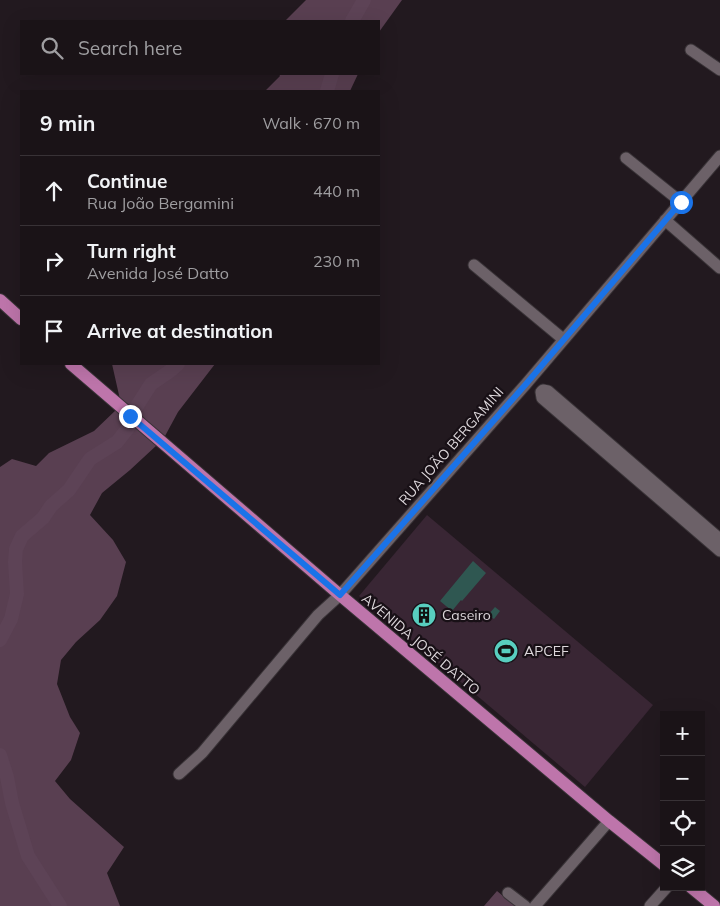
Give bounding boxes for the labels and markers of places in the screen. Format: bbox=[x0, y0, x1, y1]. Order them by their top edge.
building icon: Caseiro bbox=[411, 602, 437, 628]
place label: Caseiro bbox=[442, 606, 491, 624]
sports icon: APCEF bbox=[493, 638, 519, 664]
place label: APCEF bbox=[524, 642, 569, 660]

